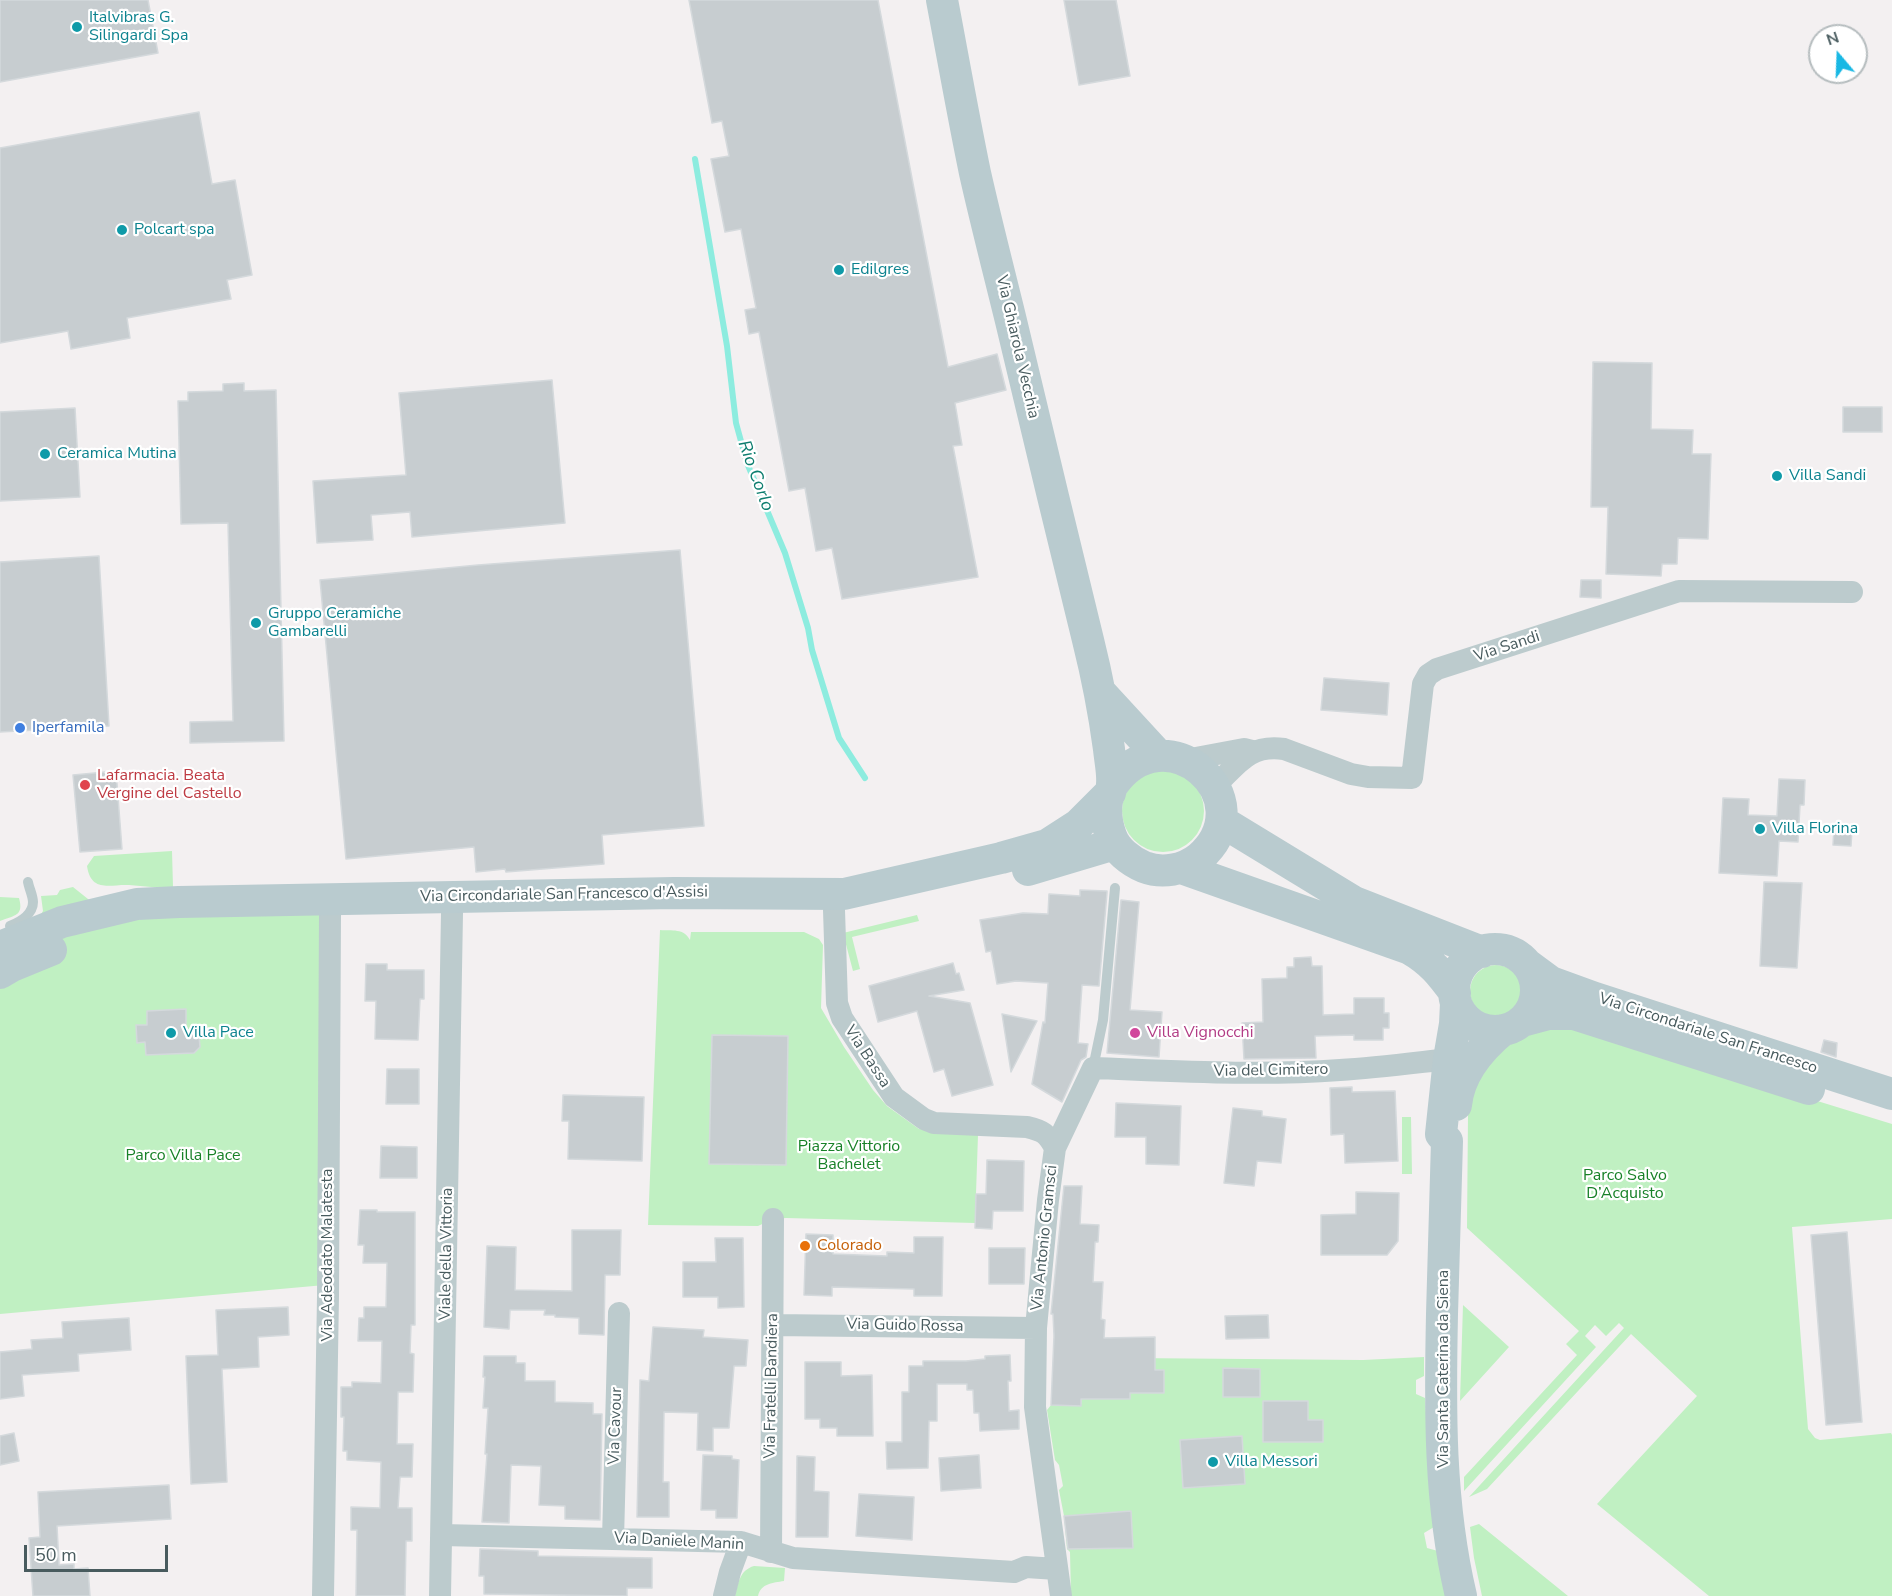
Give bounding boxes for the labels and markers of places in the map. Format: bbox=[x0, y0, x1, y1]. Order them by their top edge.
place label: Italvibras G. Silingardi Spa bbox=[89, 8, 188, 46]
marker: Italvibras G. Silingardi Spa bbox=[70, 20, 84, 34]
place label: Polcart spa bbox=[134, 220, 215, 240]
marker: Polcart spa bbox=[115, 223, 129, 237]
place label: Edilgres bbox=[851, 260, 909, 280]
marker: Edilgres bbox=[832, 263, 846, 277]
place label: Ceramica Mutina bbox=[57, 444, 177, 464]
marker: Ceramica Mutina bbox=[38, 447, 52, 461]
place label: Villa Sandi bbox=[1789, 466, 1866, 486]
marker: Villa Sandi bbox=[1770, 469, 1784, 483]
place label: Gruppo Ceramiche Gambarelli bbox=[268, 604, 401, 642]
marker: Gruppo Ceramiche Gambarelli bbox=[249, 616, 263, 630]
place label: Iperfamila bbox=[32, 718, 104, 738]
marker: Iperfamila bbox=[13, 721, 27, 735]
place label: Lafarmacia. Beata Vergine del Castello bbox=[97, 766, 242, 804]
marker: Lafarmacia. Beata Vergine del Castello bbox=[78, 778, 92, 792]
place label: Villa Florina bbox=[1772, 819, 1858, 839]
marker: Villa Florina bbox=[1753, 822, 1767, 836]
place label: Villa Pace bbox=[183, 1023, 254, 1043]
place label: Villa Vignocchi bbox=[1147, 1023, 1253, 1043]
marker: Villa Pace bbox=[164, 1026, 178, 1040]
marker: Villa Vignocchi bbox=[1128, 1026, 1142, 1040]
place label: Colorado bbox=[817, 1236, 882, 1256]
marker: Colorado bbox=[798, 1239, 812, 1253]
place label: Villa Messori bbox=[1225, 1452, 1318, 1472]
marker: Villa Messori bbox=[1206, 1455, 1220, 1469]

